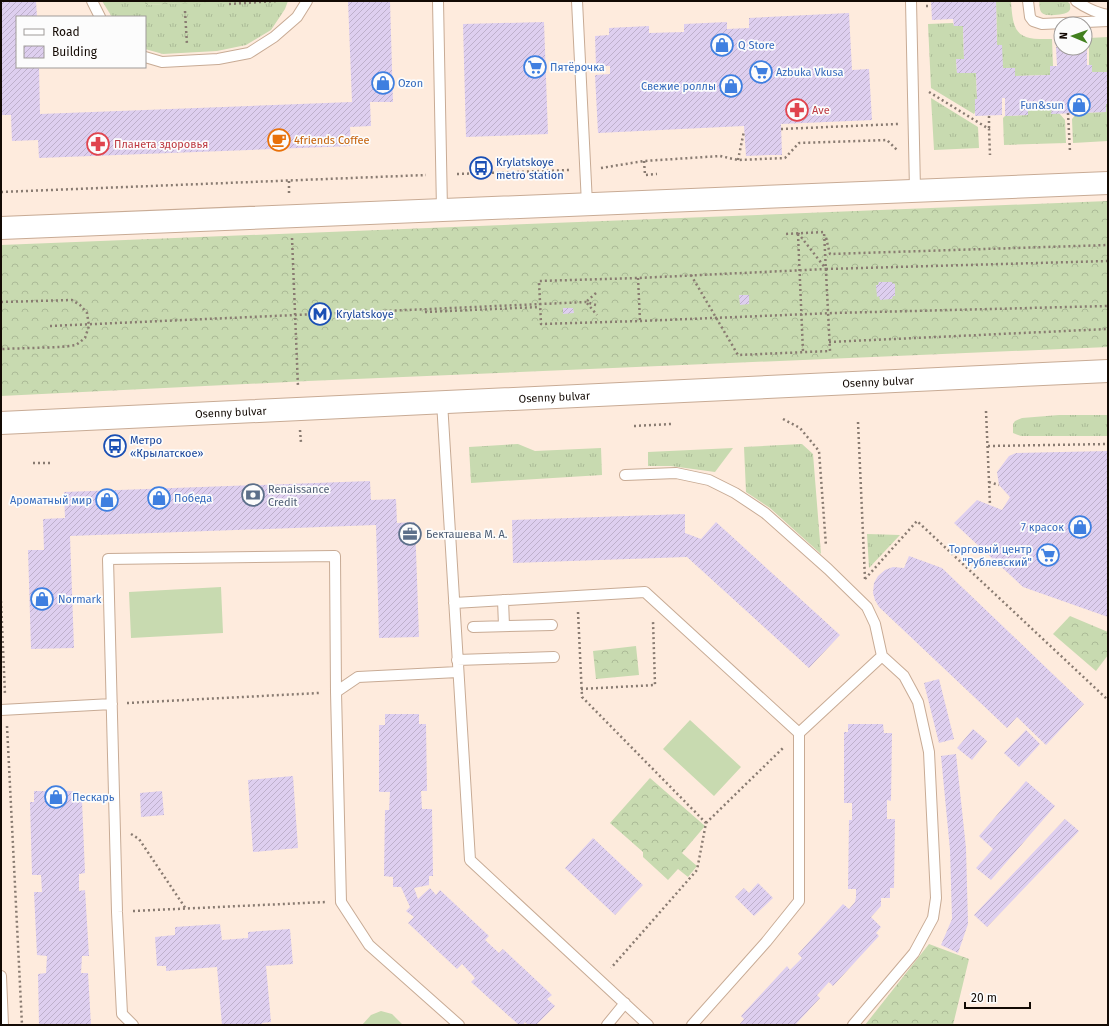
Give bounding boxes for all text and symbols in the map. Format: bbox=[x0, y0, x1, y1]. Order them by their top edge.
legend bbox=[16, 16, 146, 68]
north arrow bbox=[1053, 16, 1093, 56]
text: Road bbox=[52, 25, 80, 39]
shop icon: Q Store bbox=[709, 32, 735, 58]
text: N bbox=[1057, 32, 1070, 40]
place label: Q Store bbox=[738, 39, 775, 52]
text: Building bbox=[52, 45, 98, 59]
supermarket icon: Пятёрочка bbox=[522, 54, 548, 80]
supermarket icon: Azbuka Vkusa bbox=[748, 59, 774, 85]
place label: Пятёрочка bbox=[550, 61, 605, 74]
place label: Azbuka Vkusa bbox=[776, 66, 844, 79]
shop icon: Ozon bbox=[370, 70, 396, 96]
shop icon: Свежие роллы bbox=[718, 73, 744, 99]
place label: Ozon bbox=[398, 77, 423, 90]
place label: Свежие роллы bbox=[641, 80, 716, 93]
shop icon: Fun&sun bbox=[1066, 92, 1092, 118]
pharmacy icon: Ave bbox=[784, 97, 810, 123]
place label: Fun&sun bbox=[1020, 99, 1064, 112]
place label: Ave bbox=[812, 104, 830, 117]
cafe icon: 4friends Coffee bbox=[266, 127, 292, 153]
pharmacy icon: Планета здоровья bbox=[85, 131, 111, 157]
place label: 4friends Coffee bbox=[294, 134, 370, 147]
place label: Планета здоровья bbox=[114, 138, 208, 151]
bus stop icon: Krylatskoye metro station bbox=[468, 155, 494, 181]
place label: Krylatskoye metro station bbox=[496, 156, 564, 182]
metro station icon: Krylatskoye bbox=[307, 301, 333, 327]
place label: Krylatskoye bbox=[336, 308, 394, 321]
street label: Osenny bulvar bbox=[842, 374, 915, 390]
street label: Osenny bulvar bbox=[518, 389, 591, 405]
street label: Osenny bulvar bbox=[195, 404, 268, 420]
bus stop icon: Метро «Крылатское» bbox=[102, 433, 128, 459]
place label: Метро «Крылатское» bbox=[130, 434, 204, 460]
bank icon: Renaissance Credit bbox=[240, 482, 266, 508]
place label: Renaissance Credit bbox=[268, 483, 330, 509]
shop icon: Победа bbox=[146, 485, 172, 511]
shop icon: Ароматный мир bbox=[94, 487, 120, 513]
place label: Победа bbox=[174, 492, 212, 505]
place label: Ароматный мир bbox=[10, 494, 92, 507]
shop icon: 7 красок bbox=[1067, 514, 1093, 540]
office icon: Бекташева М. А. bbox=[397, 521, 423, 547]
place label: 7 красок bbox=[1021, 521, 1064, 534]
place label: Бекташева М. А. bbox=[426, 528, 508, 541]
supermarket icon: Торговый центр "Рублевский" bbox=[1035, 542, 1061, 568]
place label: Торговый центр "Рублевский" bbox=[949, 543, 1032, 569]
shop icon: Normark bbox=[29, 586, 55, 612]
place label: Normark bbox=[58, 593, 102, 606]
shop icon: Пескарь bbox=[43, 784, 69, 810]
place label: Пескарь bbox=[72, 791, 115, 804]
scale bar bbox=[965, 984, 1030, 1010]
text: 20 m bbox=[971, 991, 997, 1005]

